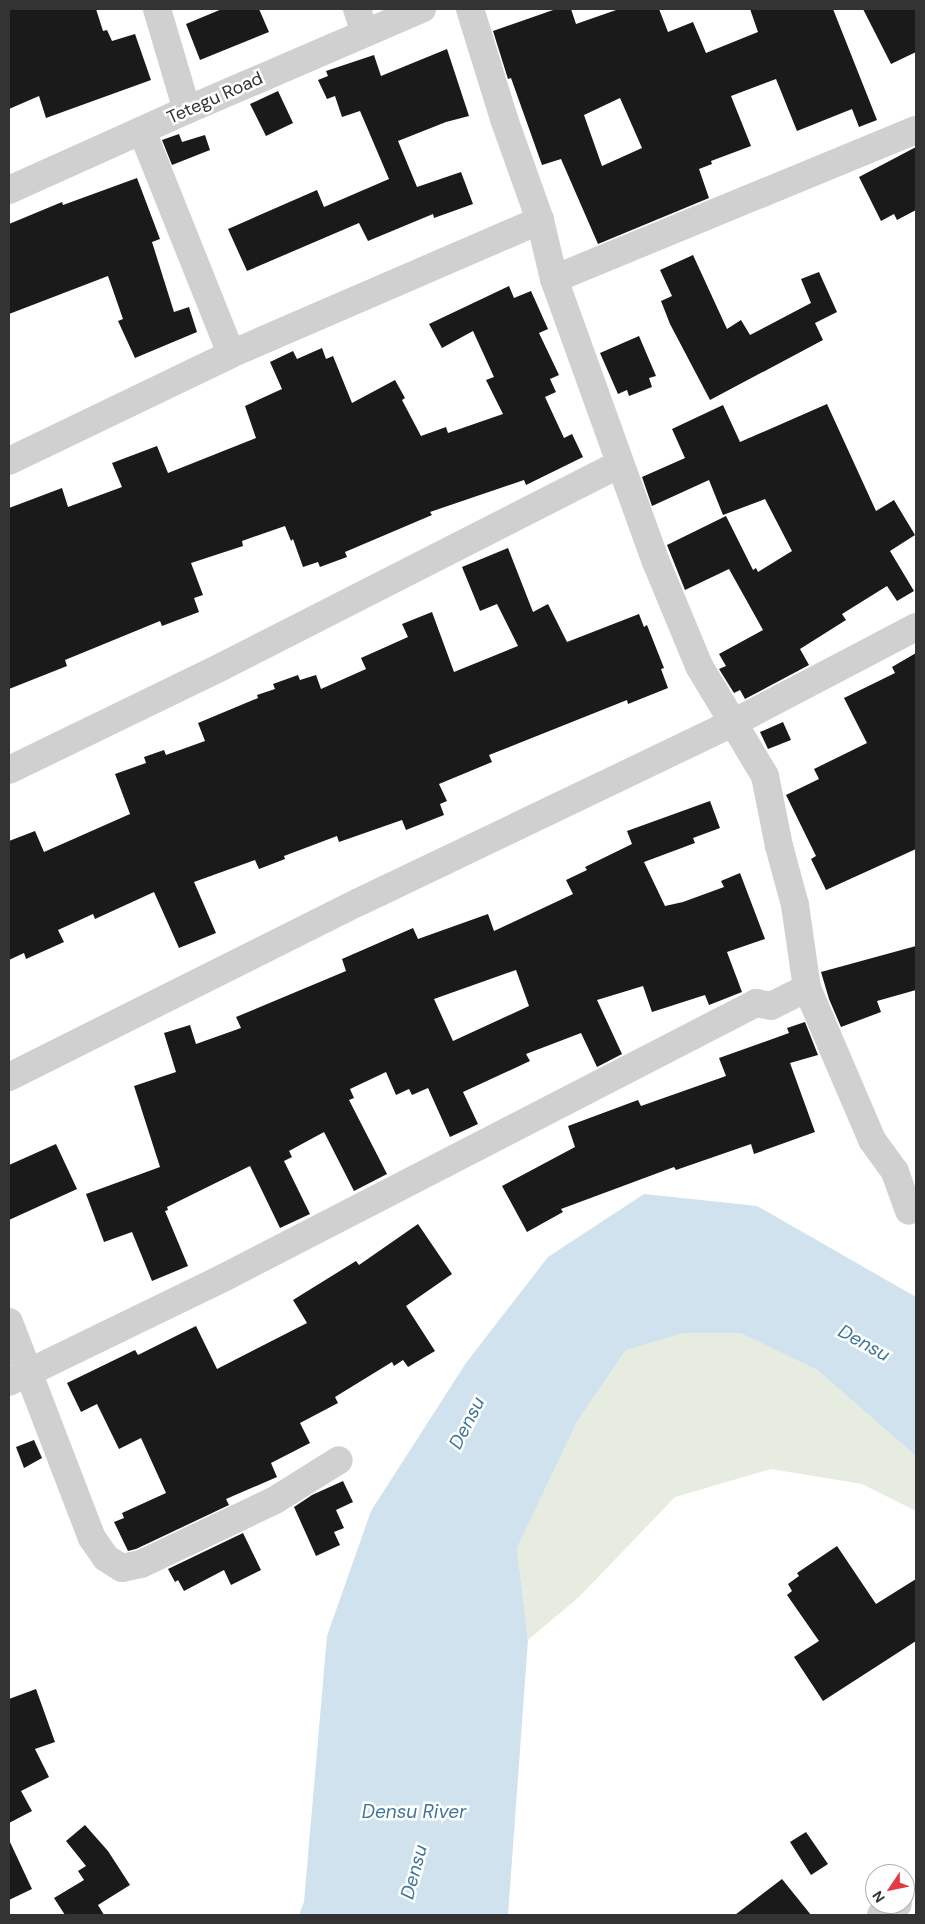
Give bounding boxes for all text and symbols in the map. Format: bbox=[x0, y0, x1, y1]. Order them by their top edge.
street label: Tetegu Road bbox=[164, 67, 266, 129]
water label: Densu bbox=[834, 1320, 894, 1366]
water label: Densu bbox=[444, 1393, 490, 1453]
water label: Densu River bbox=[362, 1801, 466, 1823]
water label: Densu bbox=[396, 1842, 432, 1902]
north arrow bbox=[865, 1864, 915, 1914]
text: N bbox=[868, 1888, 889, 1906]

